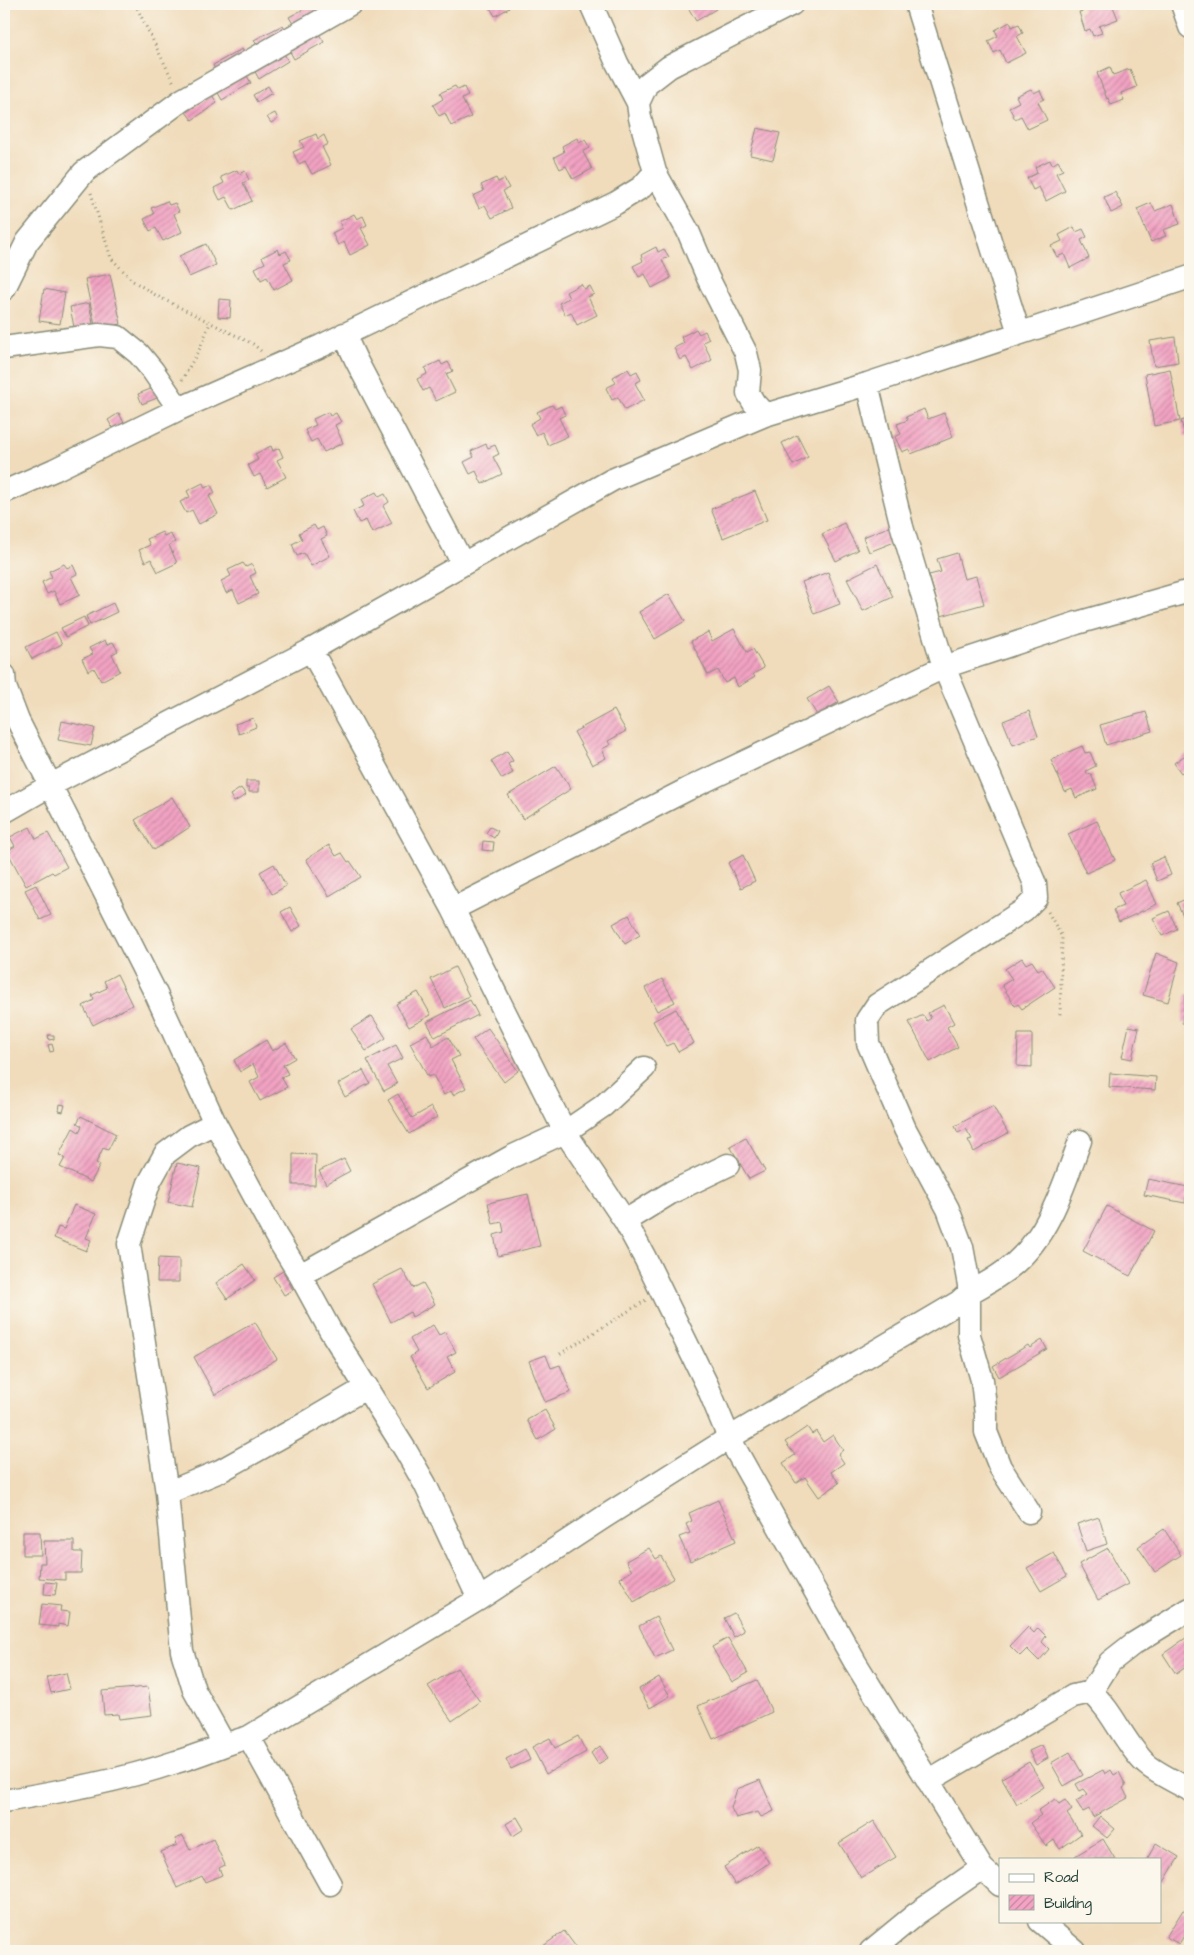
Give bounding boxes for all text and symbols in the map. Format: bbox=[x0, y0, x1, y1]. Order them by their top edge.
legend bbox=[999, 1858, 1162, 1922]
text: Road bbox=[1044, 1867, 1079, 1888]
text: Building bbox=[1044, 1893, 1092, 1915]

